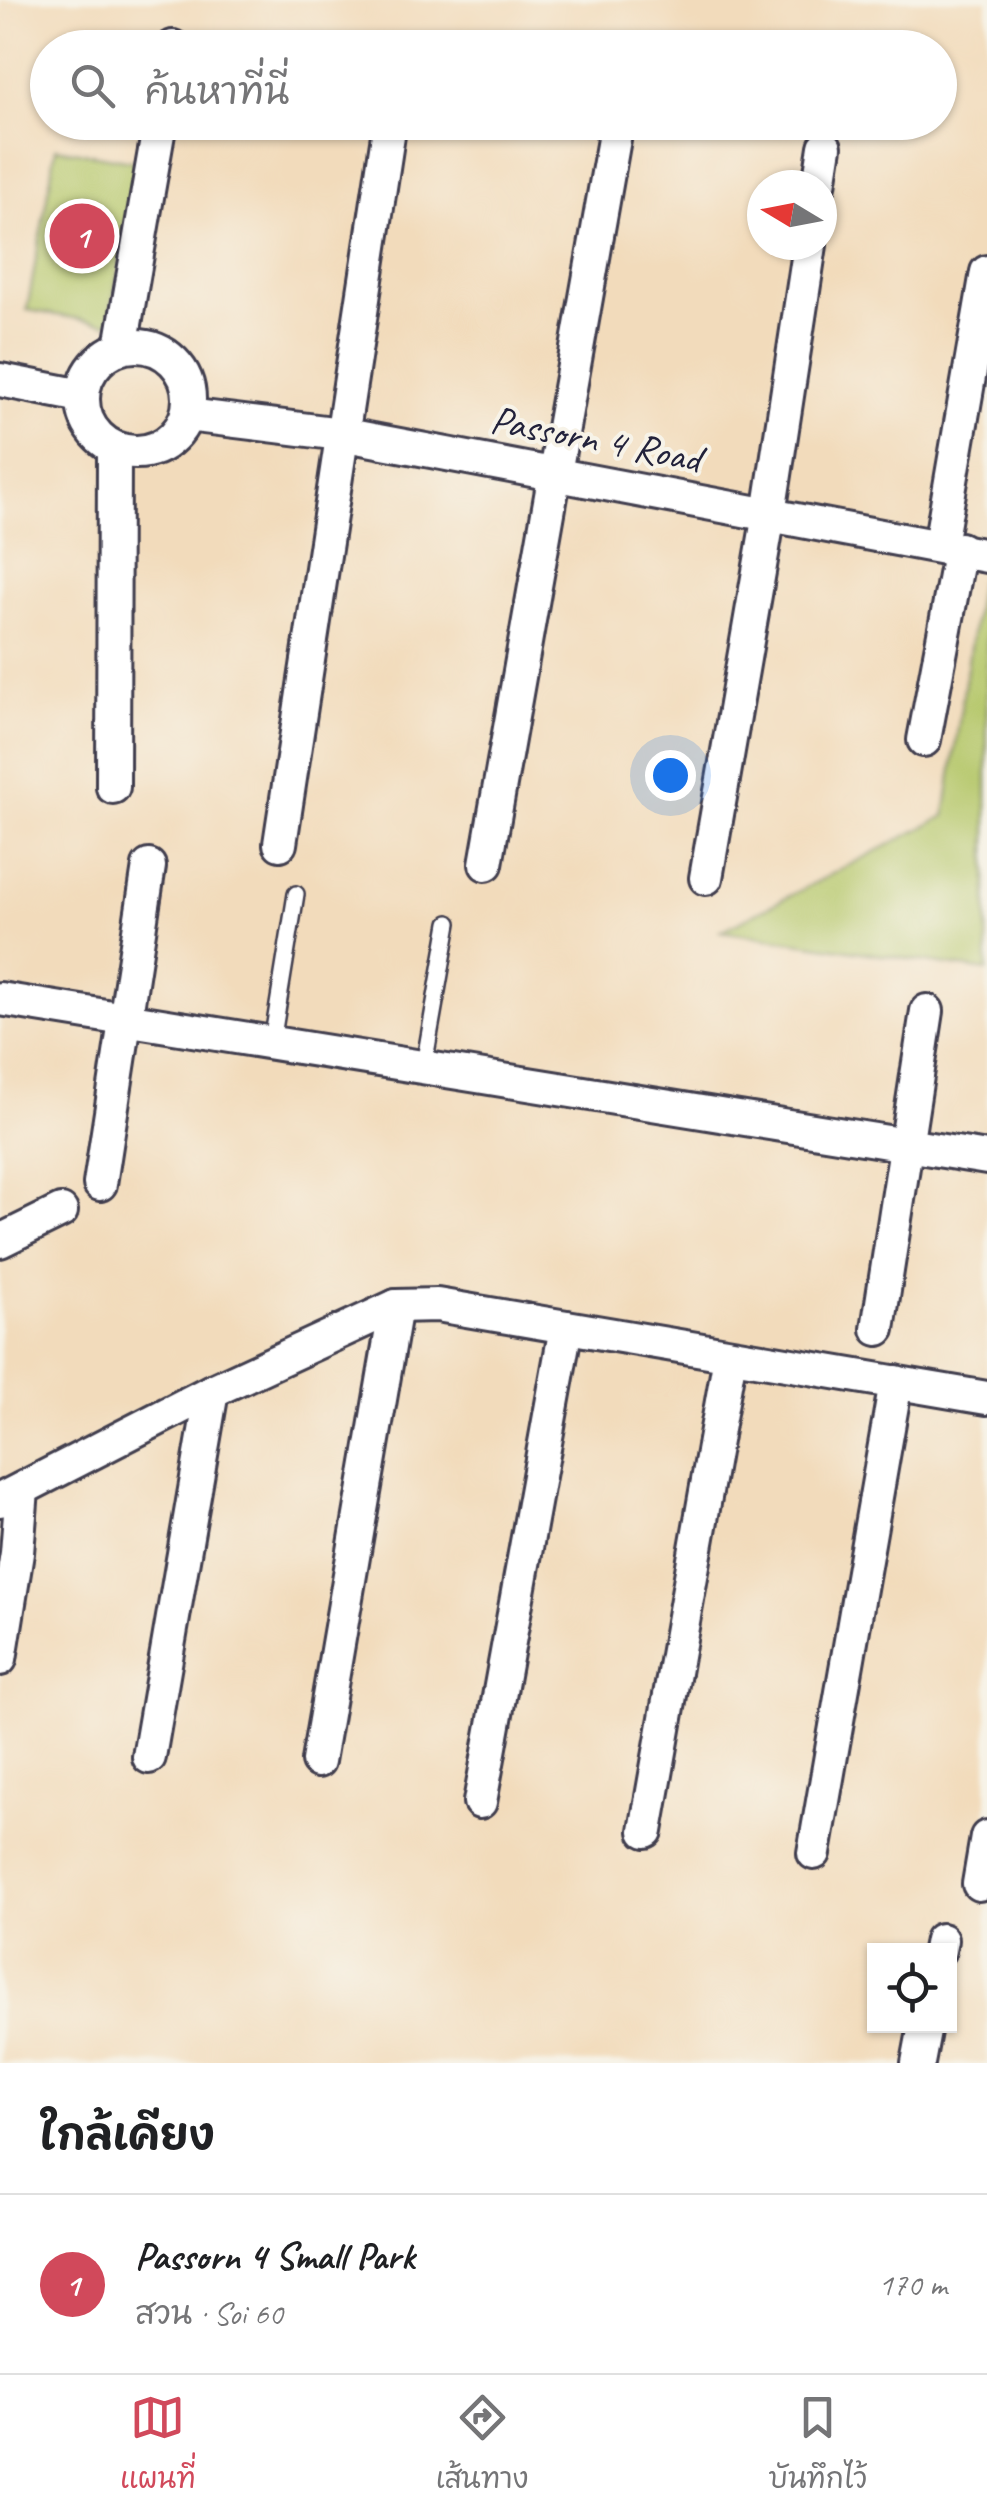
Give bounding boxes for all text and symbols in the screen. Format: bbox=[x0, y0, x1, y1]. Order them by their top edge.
search box bbox=[30, 30, 957, 140]
icon: search bbox=[65, 58, 120, 113]
text: ค้นหาที่นี่ bbox=[145, 68, 289, 115]
north arrow bbox=[747, 170, 837, 260]
pin: 1 bbox=[49, 198, 114, 274]
street label: Passorn 4 Road bbox=[487, 394, 711, 485]
your location bbox=[645, 750, 696, 801]
map controls bbox=[867, 1943, 957, 2033]
button: locate bbox=[867, 1943, 957, 2033]
text: ใกล้เคียง bbox=[40, 2109, 215, 2162]
text: Passorn 4 Small Park bbox=[135, 2233, 414, 2280]
text: 1 bbox=[65, 2264, 80, 2305]
text: 170 m bbox=[878, 2264, 947, 2305]
text: สวน · Soi 60 bbox=[135, 2293, 283, 2334]
tab: แผนที่ bbox=[120, 2390, 196, 2499]
tab: เส้นทาง bbox=[436, 2390, 528, 2499]
tab: บันทึกไว้ bbox=[769, 2390, 867, 2499]

